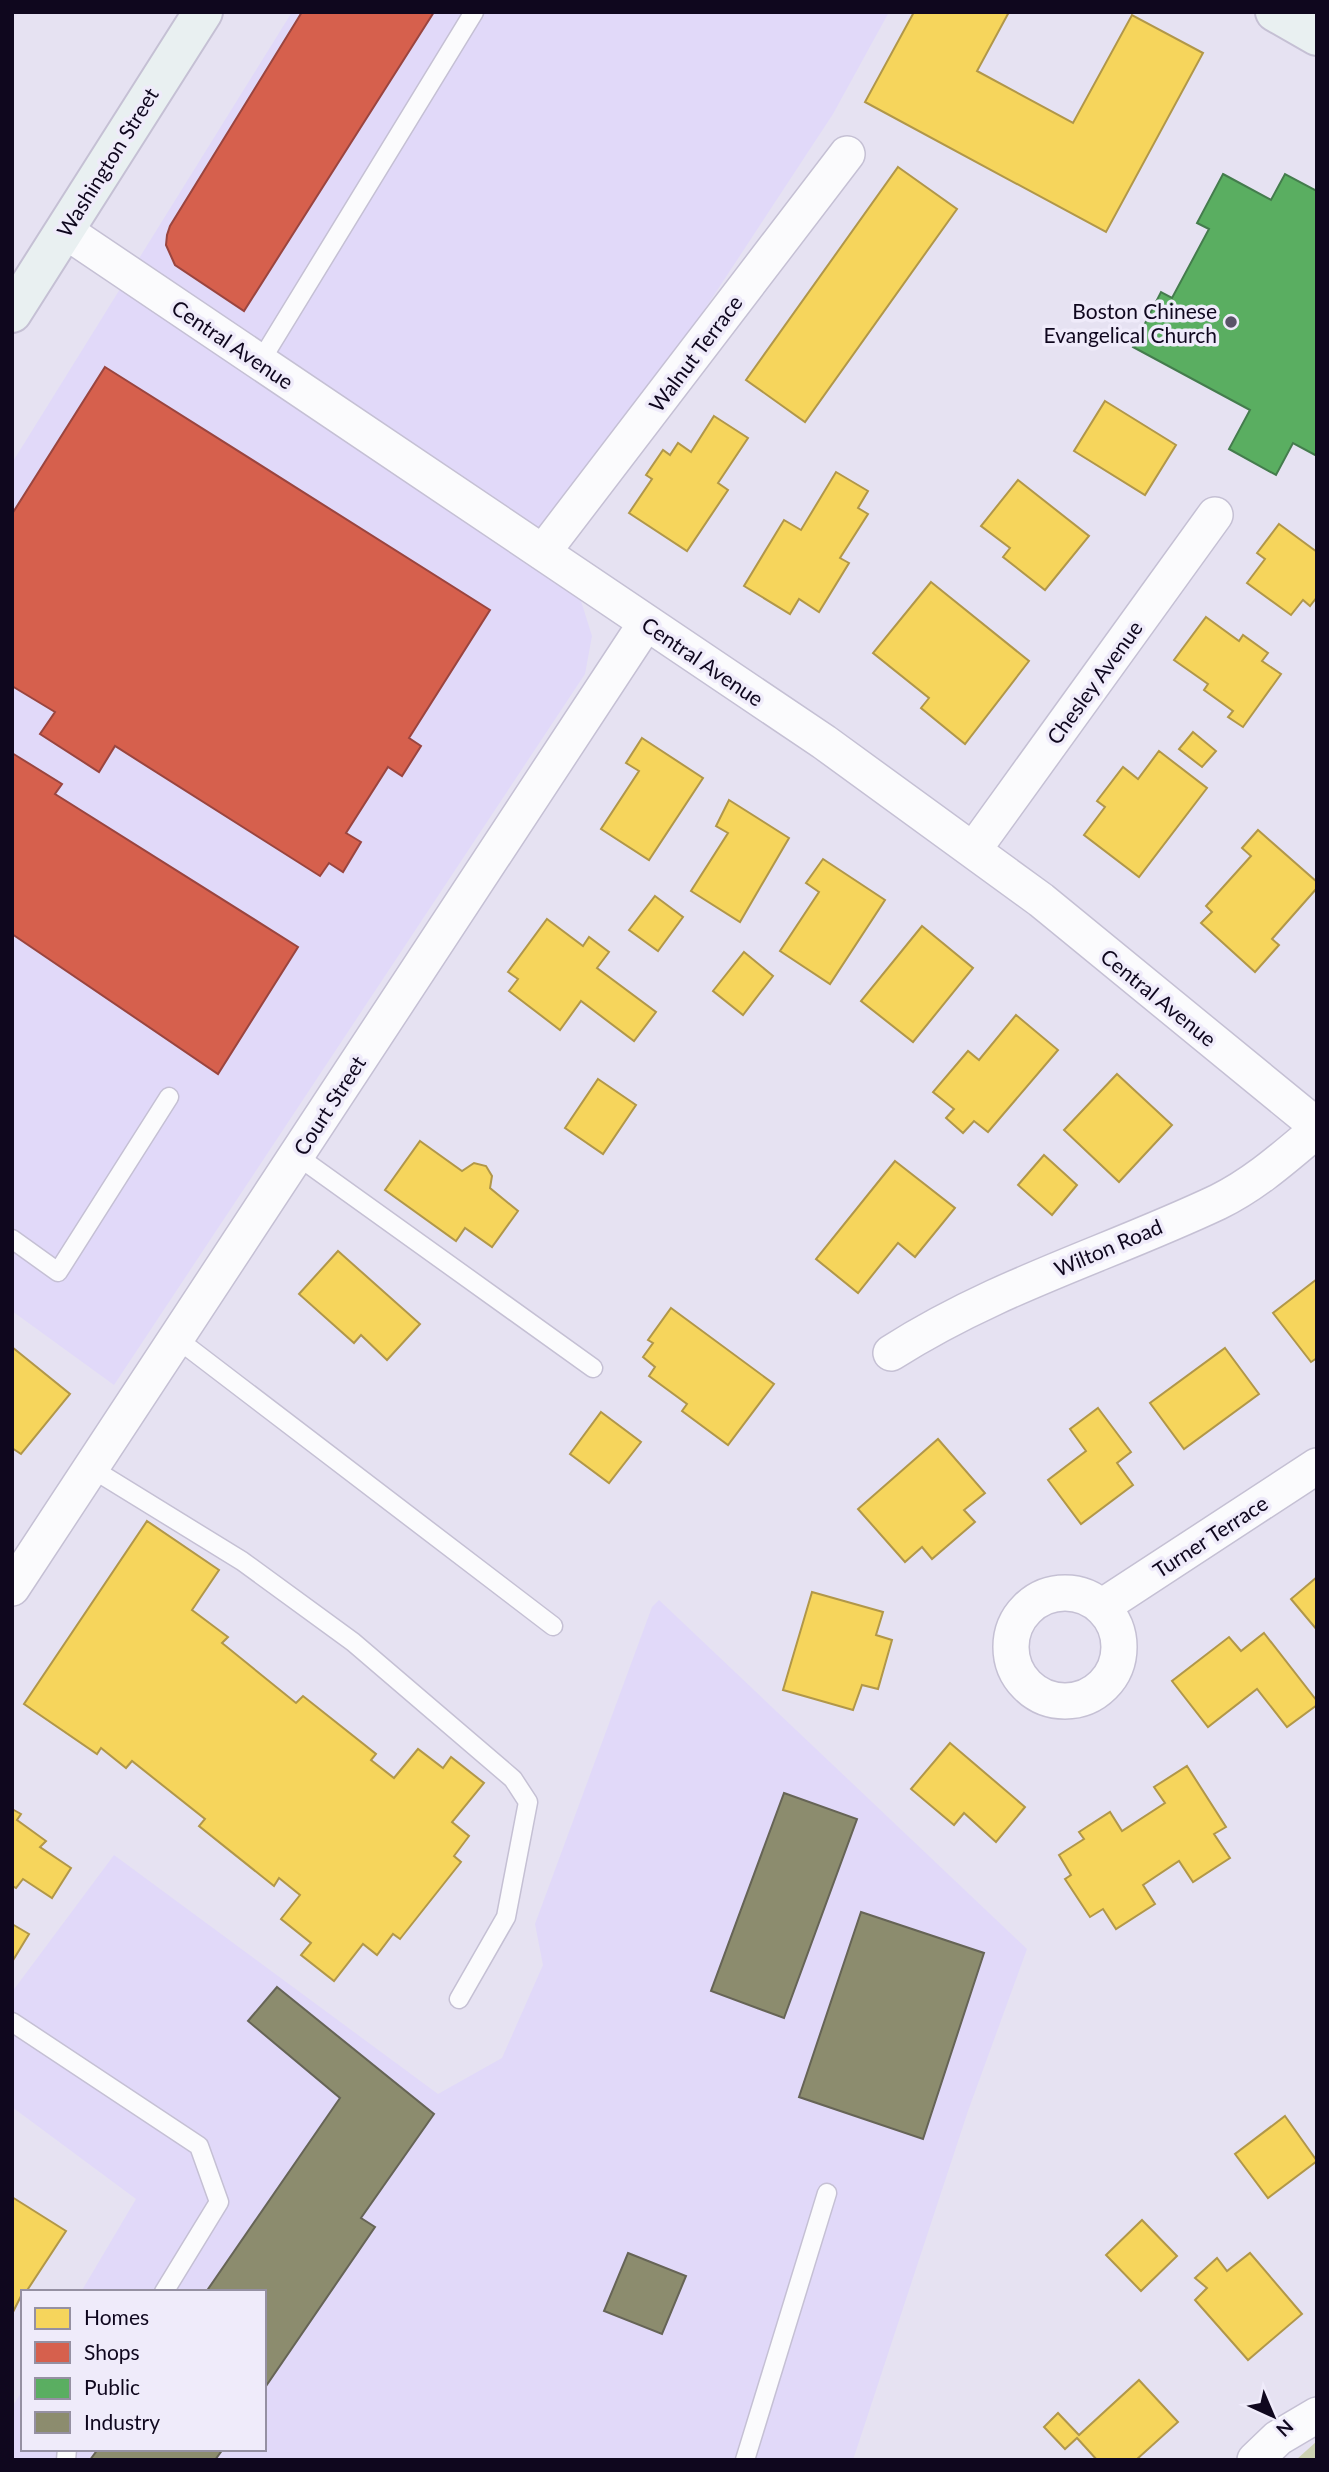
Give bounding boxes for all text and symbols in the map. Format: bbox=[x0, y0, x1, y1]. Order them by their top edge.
street label: Washington Street bbox=[51, 82, 163, 241]
street label: Walnut Terrace bbox=[643, 290, 747, 416]
street label: Central Avenue bbox=[168, 294, 298, 394]
place label: Boston Chinese Evangelical Church bbox=[1044, 298, 1217, 347]
marker: Boston Chinese Evangelical Church bbox=[1223, 314, 1239, 330]
street label: Central Avenue bbox=[638, 611, 768, 711]
street label: Chesley Avenue bbox=[1041, 616, 1147, 748]
street label: Central Avenue bbox=[1096, 943, 1222, 1051]
street label: Court Street bbox=[288, 1050, 371, 1159]
street label: Wilton Road bbox=[1050, 1213, 1166, 1281]
street label: Turner Terrace bbox=[1148, 1490, 1272, 1582]
legend bbox=[21, 2290, 266, 2451]
text: Homes bbox=[84, 2304, 149, 2329]
text: Shops bbox=[84, 2339, 140, 2364]
text: Public bbox=[84, 2374, 140, 2399]
north arrow bbox=[1238, 2381, 1308, 2451]
text: Industry bbox=[84, 2409, 160, 2434]
text: N bbox=[1272, 2415, 1298, 2442]

